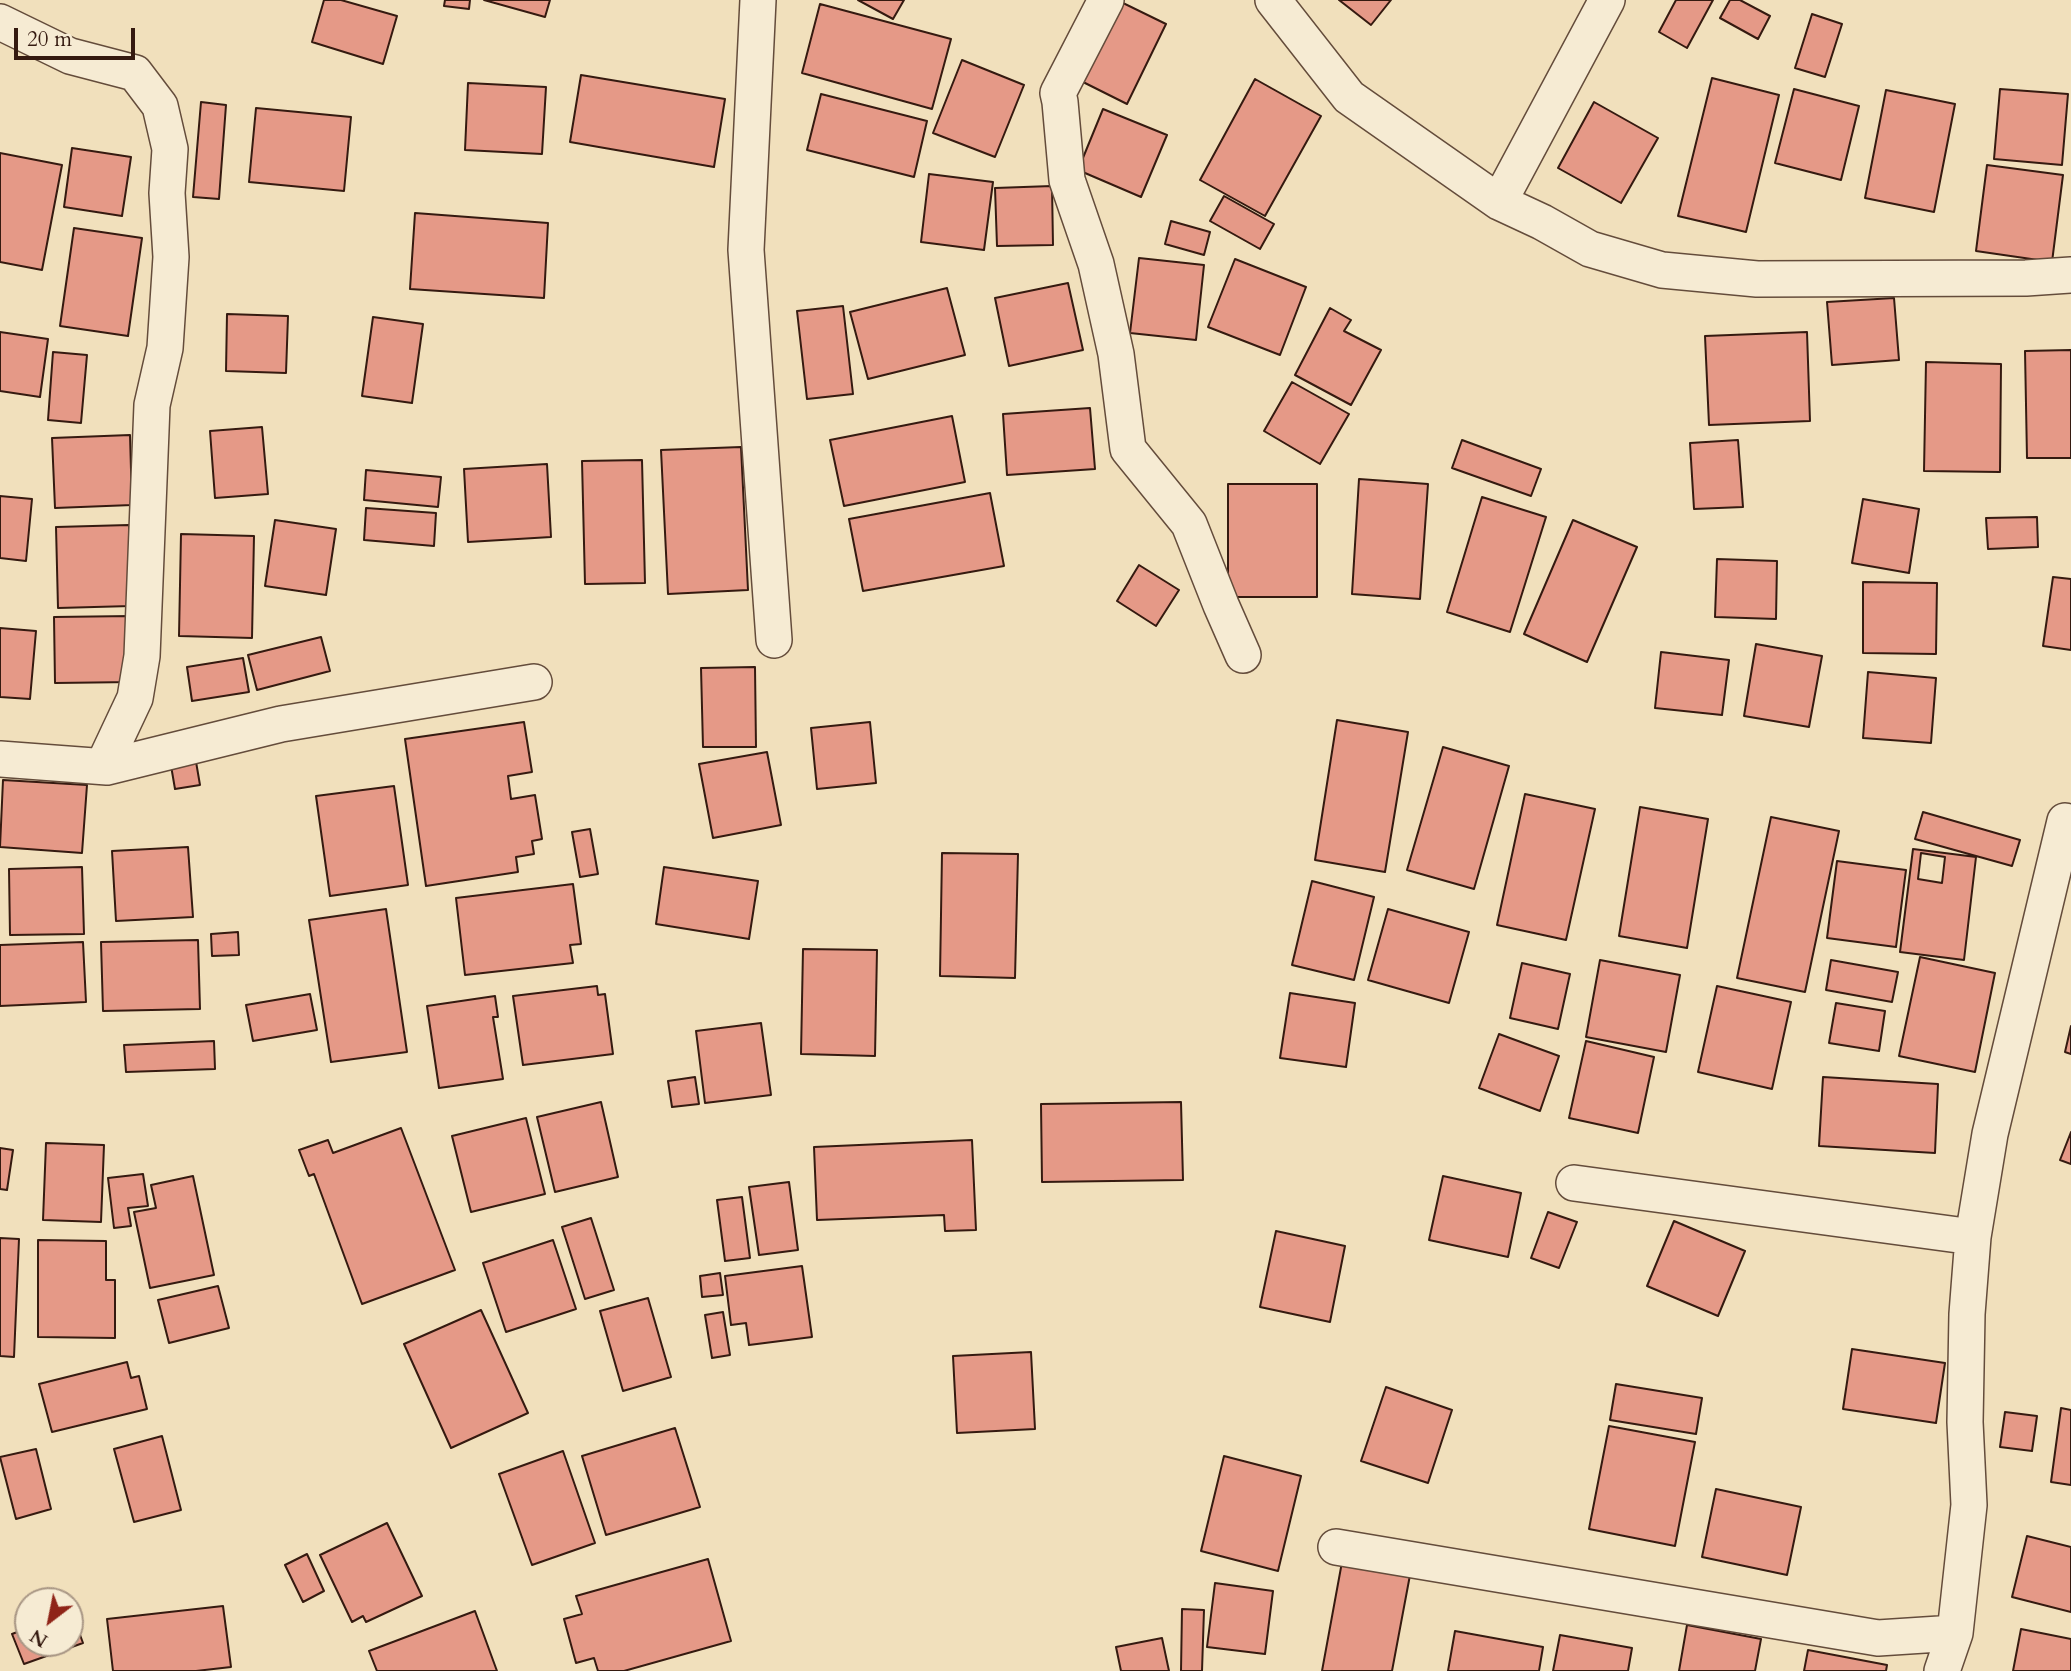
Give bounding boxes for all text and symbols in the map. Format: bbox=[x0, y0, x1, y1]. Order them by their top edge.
scale bar bbox=[18, 14, 138, 58]
text: 20 m bbox=[27, 25, 72, 54]
north arrow bbox=[14, 1587, 84, 1657]
text: N bbox=[25, 1623, 53, 1654]

